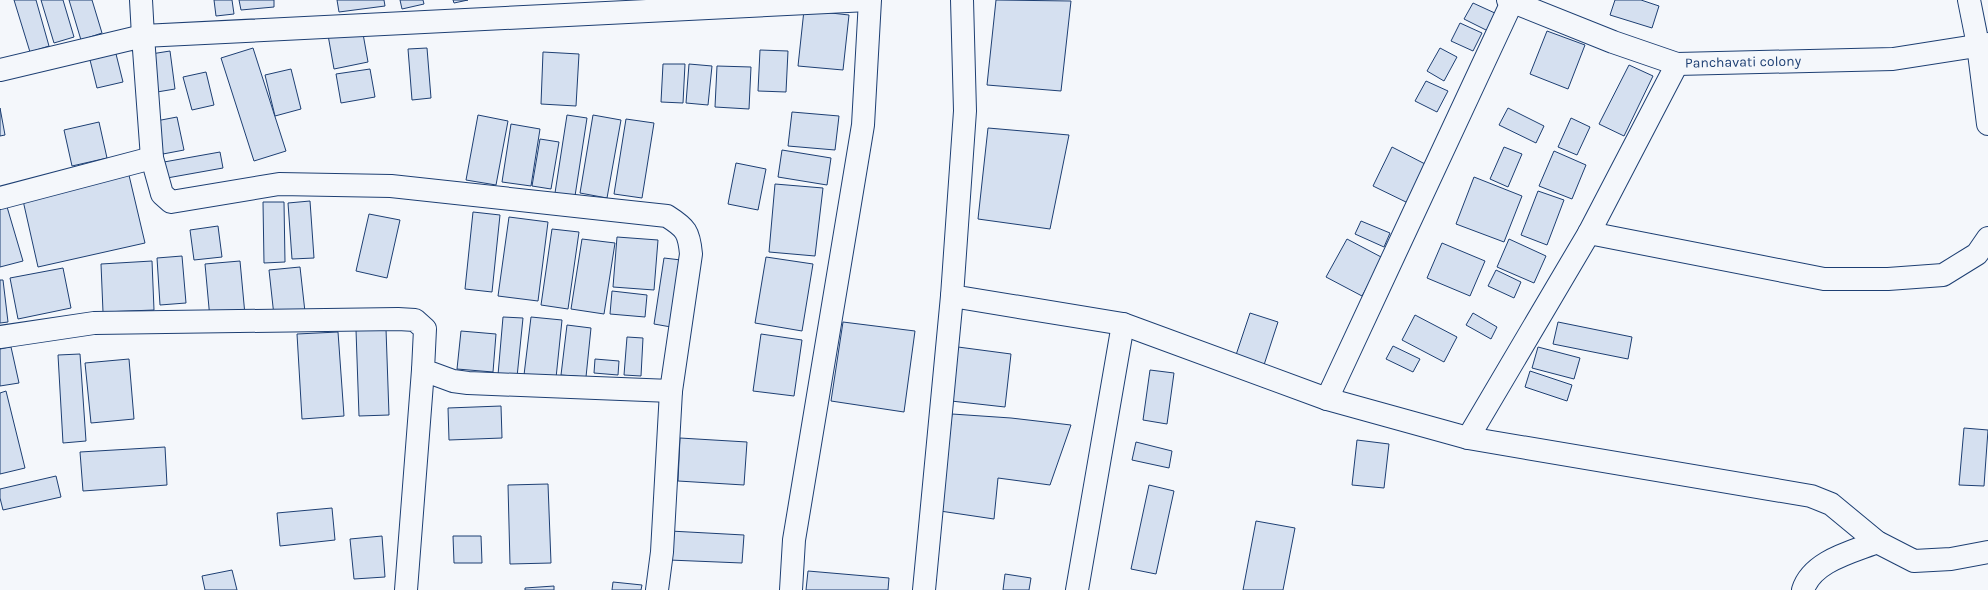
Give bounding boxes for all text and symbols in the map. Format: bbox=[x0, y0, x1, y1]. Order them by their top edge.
street label: Panchavati colony bbox=[1685, 52, 1802, 72]

